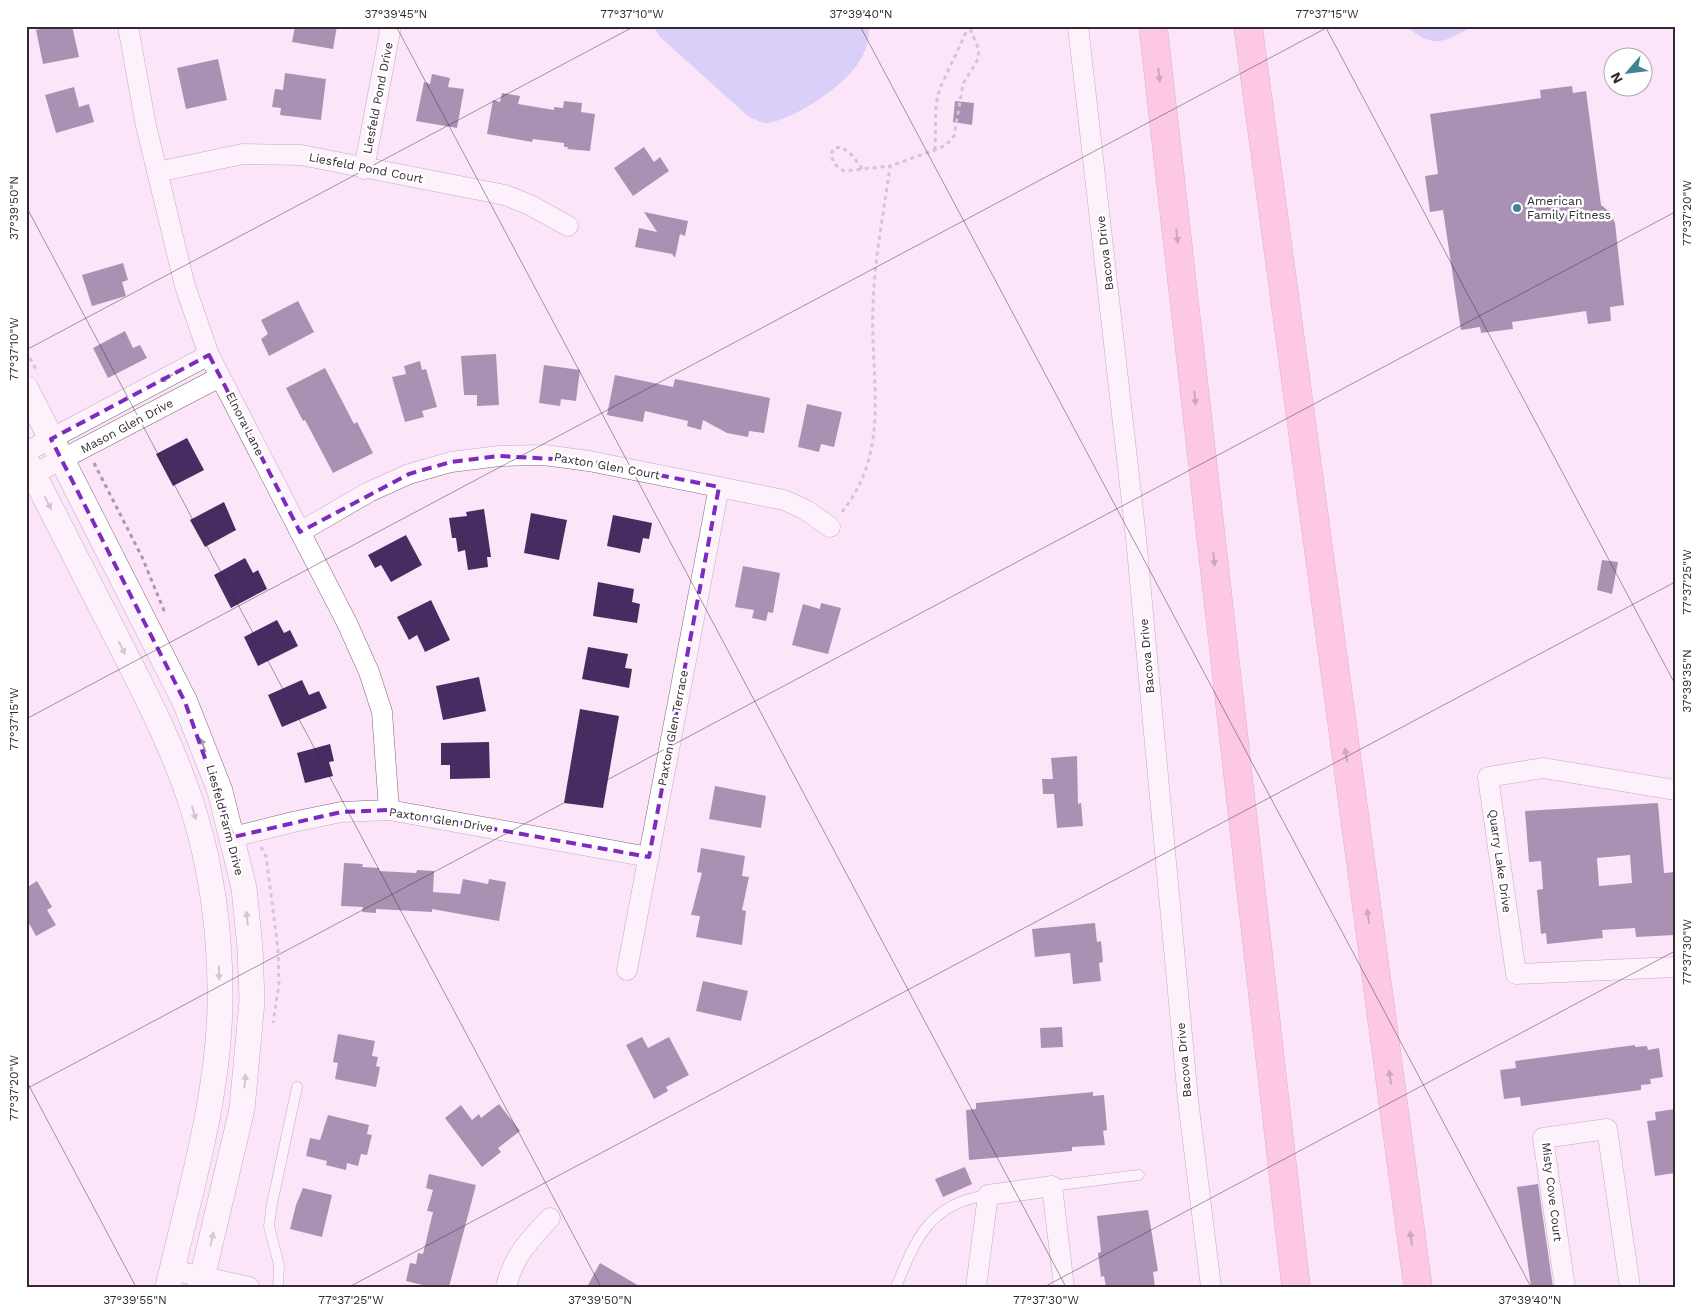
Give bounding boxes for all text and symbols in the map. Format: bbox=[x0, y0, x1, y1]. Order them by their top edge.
text: 37°39'45"N bbox=[365, 7, 427, 21]
text: 77°37'10"W bbox=[600, 7, 664, 21]
text: 37°39'40"N bbox=[829, 7, 893, 21]
text: 77°37'15"W bbox=[1295, 7, 1359, 21]
street label: Liesfeld Pond Drive bbox=[360, 41, 396, 155]
north arrow bbox=[1604, 48, 1654, 98]
one-way arrow bbox=[1155, 67, 1163, 83]
text: N bbox=[1607, 70, 1626, 86]
street label: Liesfeld Pond Court bbox=[308, 150, 424, 186]
text: 37°39'50"N bbox=[7, 176, 21, 240]
text: 77°37'20"W bbox=[1680, 180, 1694, 246]
place label: American Family Fitness bbox=[1527, 194, 1611, 222]
marker: American Family Fitness bbox=[1511, 202, 1523, 214]
street label: Bacova Drive bbox=[1093, 215, 1117, 291]
one-way arrow bbox=[1173, 228, 1181, 244]
text: 77°37'10"W bbox=[7, 317, 21, 381]
one-way arrow bbox=[159, 374, 173, 382]
street label: Elnora Lane bbox=[223, 390, 267, 458]
one-way arrow bbox=[1191, 390, 1199, 406]
street label: Mason Glen Drive bbox=[78, 396, 176, 456]
street label: Paxton Glen Court bbox=[553, 450, 661, 482]
one-way arrow bbox=[44, 496, 52, 510]
text: 77°37'25"W bbox=[1680, 549, 1694, 615]
one-way arrow bbox=[1210, 551, 1218, 567]
street label: Bacova Drive bbox=[1137, 618, 1157, 694]
one-way arrow bbox=[118, 641, 126, 655]
text: 37°39'35"N bbox=[1680, 649, 1694, 713]
street label: Paxton Glen Terrace bbox=[655, 669, 691, 787]
text: 77°37'15"W bbox=[7, 687, 21, 751]
one-way arrow bbox=[199, 737, 206, 752]
one-way arrow bbox=[1342, 747, 1350, 763]
street label: Liesfeld Farm Drive bbox=[203, 763, 247, 877]
one-way arrow bbox=[190, 805, 198, 820]
street label: Paxton Glen Drive bbox=[388, 805, 494, 835]
street label: Quarry Lake Drive bbox=[1486, 808, 1514, 914]
one-way arrow bbox=[1364, 908, 1372, 924]
one-way arrow bbox=[243, 910, 251, 926]
text: 77°37'30"W bbox=[1680, 919, 1694, 985]
one-way arrow bbox=[215, 965, 223, 981]
street label: Bacova Drive bbox=[1174, 1022, 1194, 1098]
text: 77°37'20"W bbox=[7, 1055, 21, 1121]
one-way arrow bbox=[1385, 1069, 1393, 1085]
one-way arrow bbox=[241, 1072, 249, 1088]
street label: Misty Cove Court bbox=[1539, 1142, 1565, 1242]
one-way arrow bbox=[1407, 1230, 1415, 1246]
one-way arrow bbox=[208, 1232, 216, 1247]
text: 37°39'55"N bbox=[103, 1293, 167, 1307]
text: 77°37'25"W bbox=[318, 1293, 384, 1307]
text: 37°39'50"N bbox=[568, 1293, 632, 1307]
text: 77°37'30"W bbox=[1013, 1293, 1079, 1307]
text: 37°39'40"N bbox=[1498, 1293, 1562, 1307]

